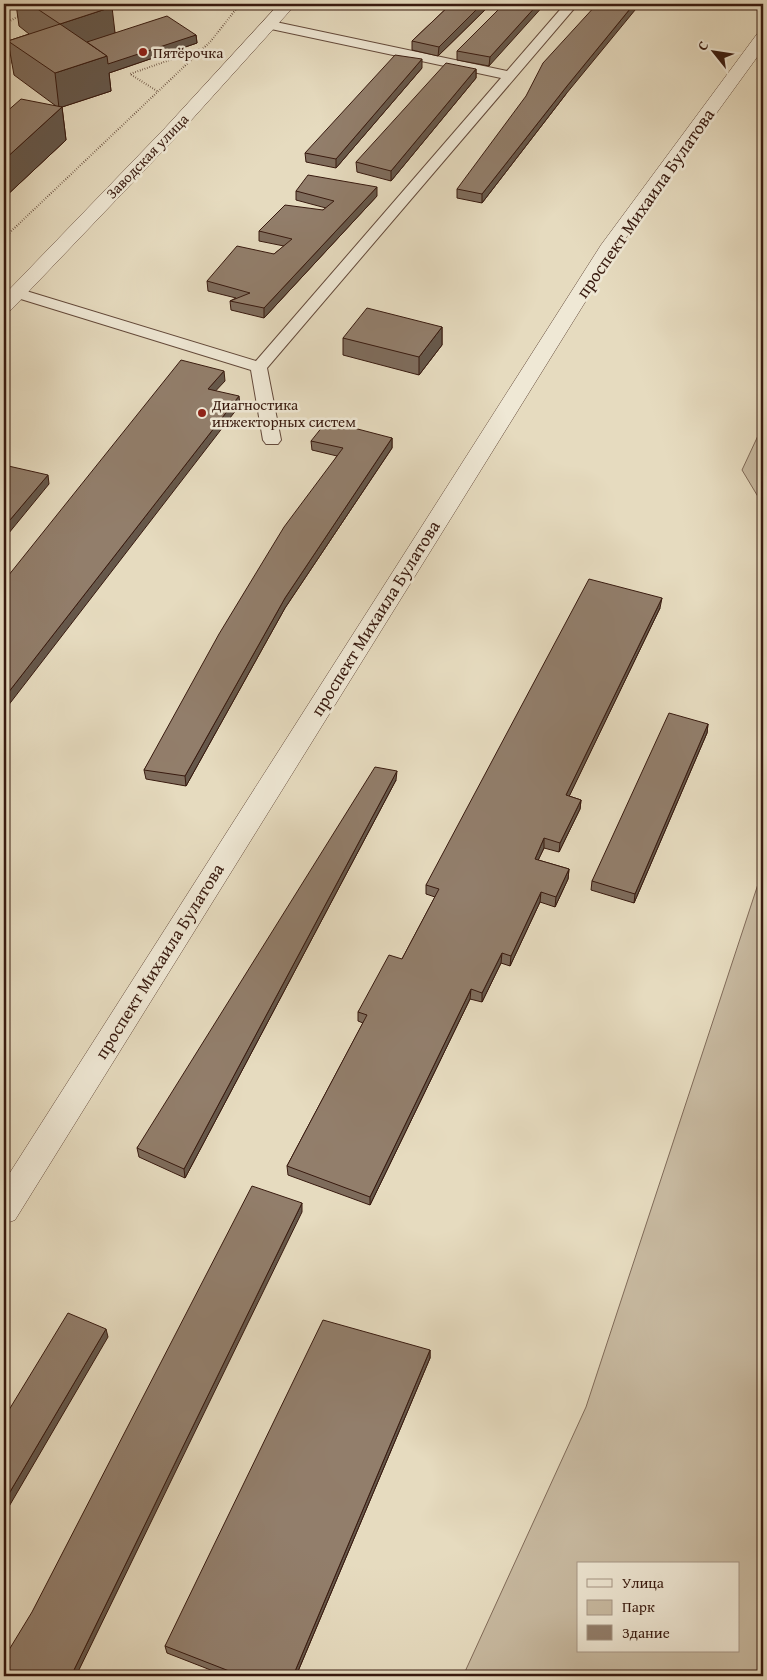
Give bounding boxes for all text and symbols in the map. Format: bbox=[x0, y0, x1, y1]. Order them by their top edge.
north arrow bbox=[690, 28, 740, 78]
text: С bbox=[692, 37, 713, 54]
place label: Пятёрочка bbox=[153, 42, 224, 63]
marker: Пятёрочка bbox=[137, 46, 149, 58]
street label: проспект Михаила Булатова bbox=[569, 102, 721, 304]
street label: Заводская улица bbox=[101, 108, 194, 203]
place label: Диагностика инжекторных систем bbox=[211, 394, 356, 432]
marker: Диагностика инжекторных систем bbox=[196, 407, 208, 419]
street label: проспект Михаила Булатова bbox=[304, 514, 447, 721]
street label: проспект Михаила Булатова bbox=[88, 857, 231, 1064]
legend bbox=[577, 1562, 740, 1652]
text: Улица bbox=[622, 1572, 665, 1593]
text: Парк bbox=[622, 1596, 655, 1617]
text: Здание bbox=[622, 1622, 670, 1643]

